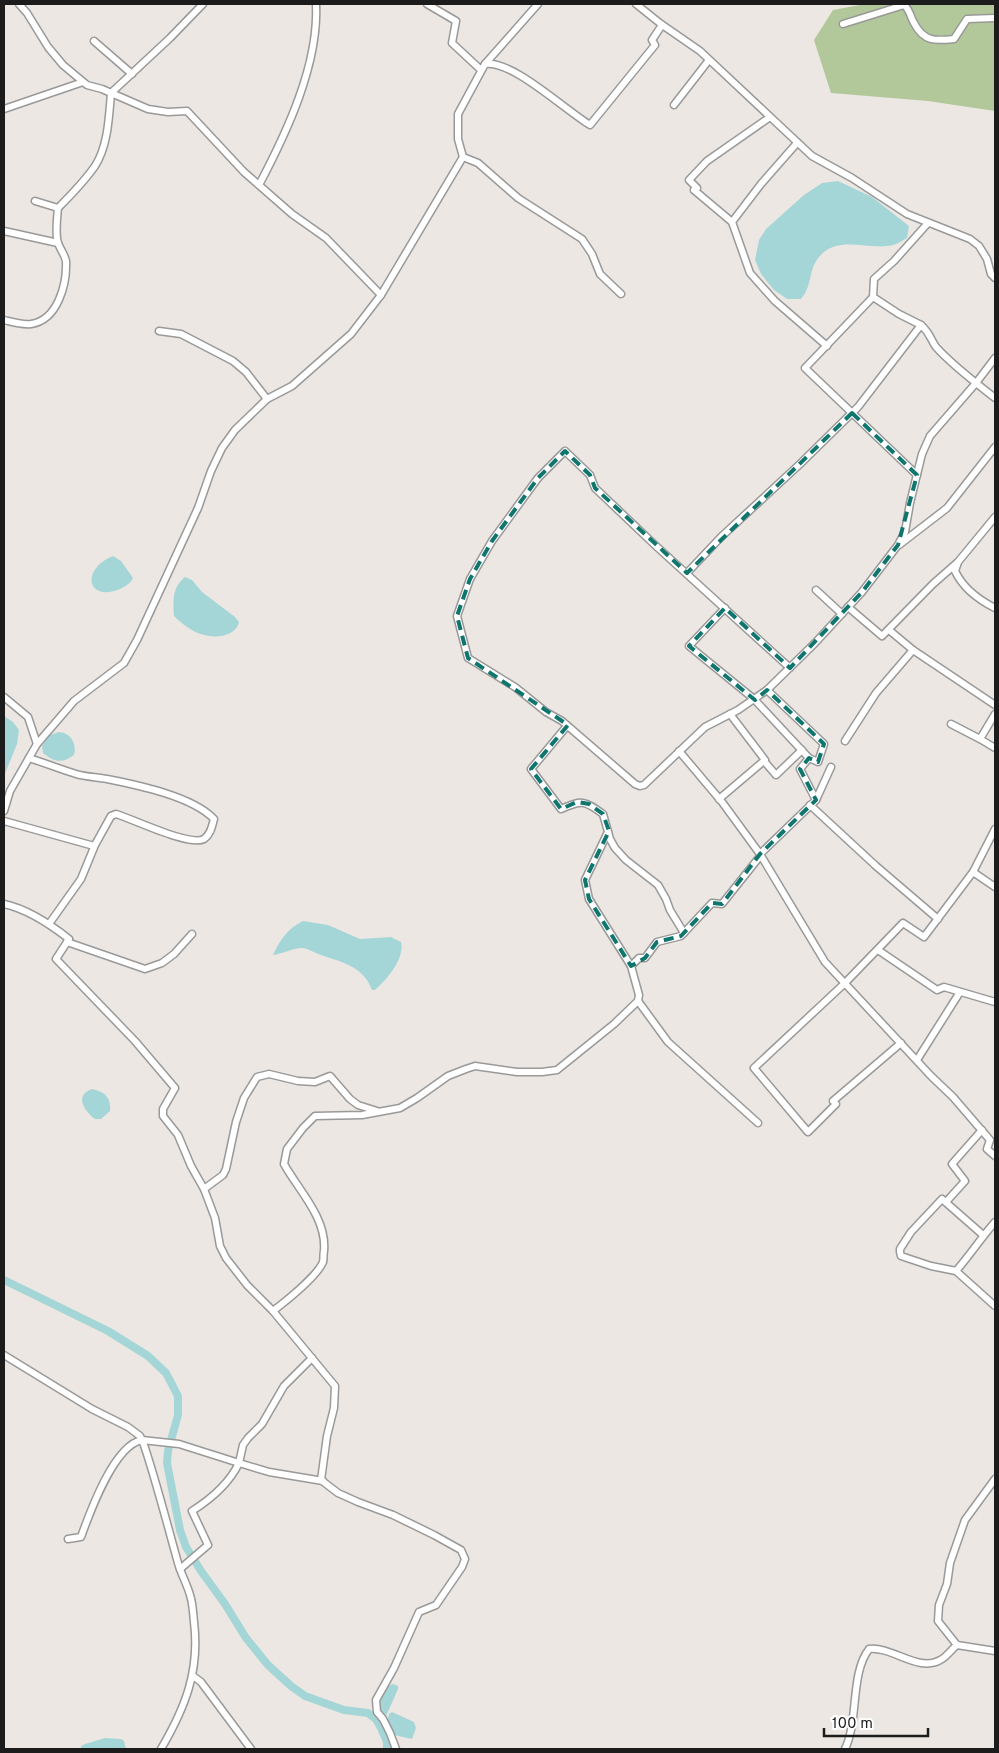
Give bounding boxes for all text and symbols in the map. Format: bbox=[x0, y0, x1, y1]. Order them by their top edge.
scale bar bbox=[824, 1706, 928, 1738]
text: 100 m bbox=[832, 1715, 873, 1734]

